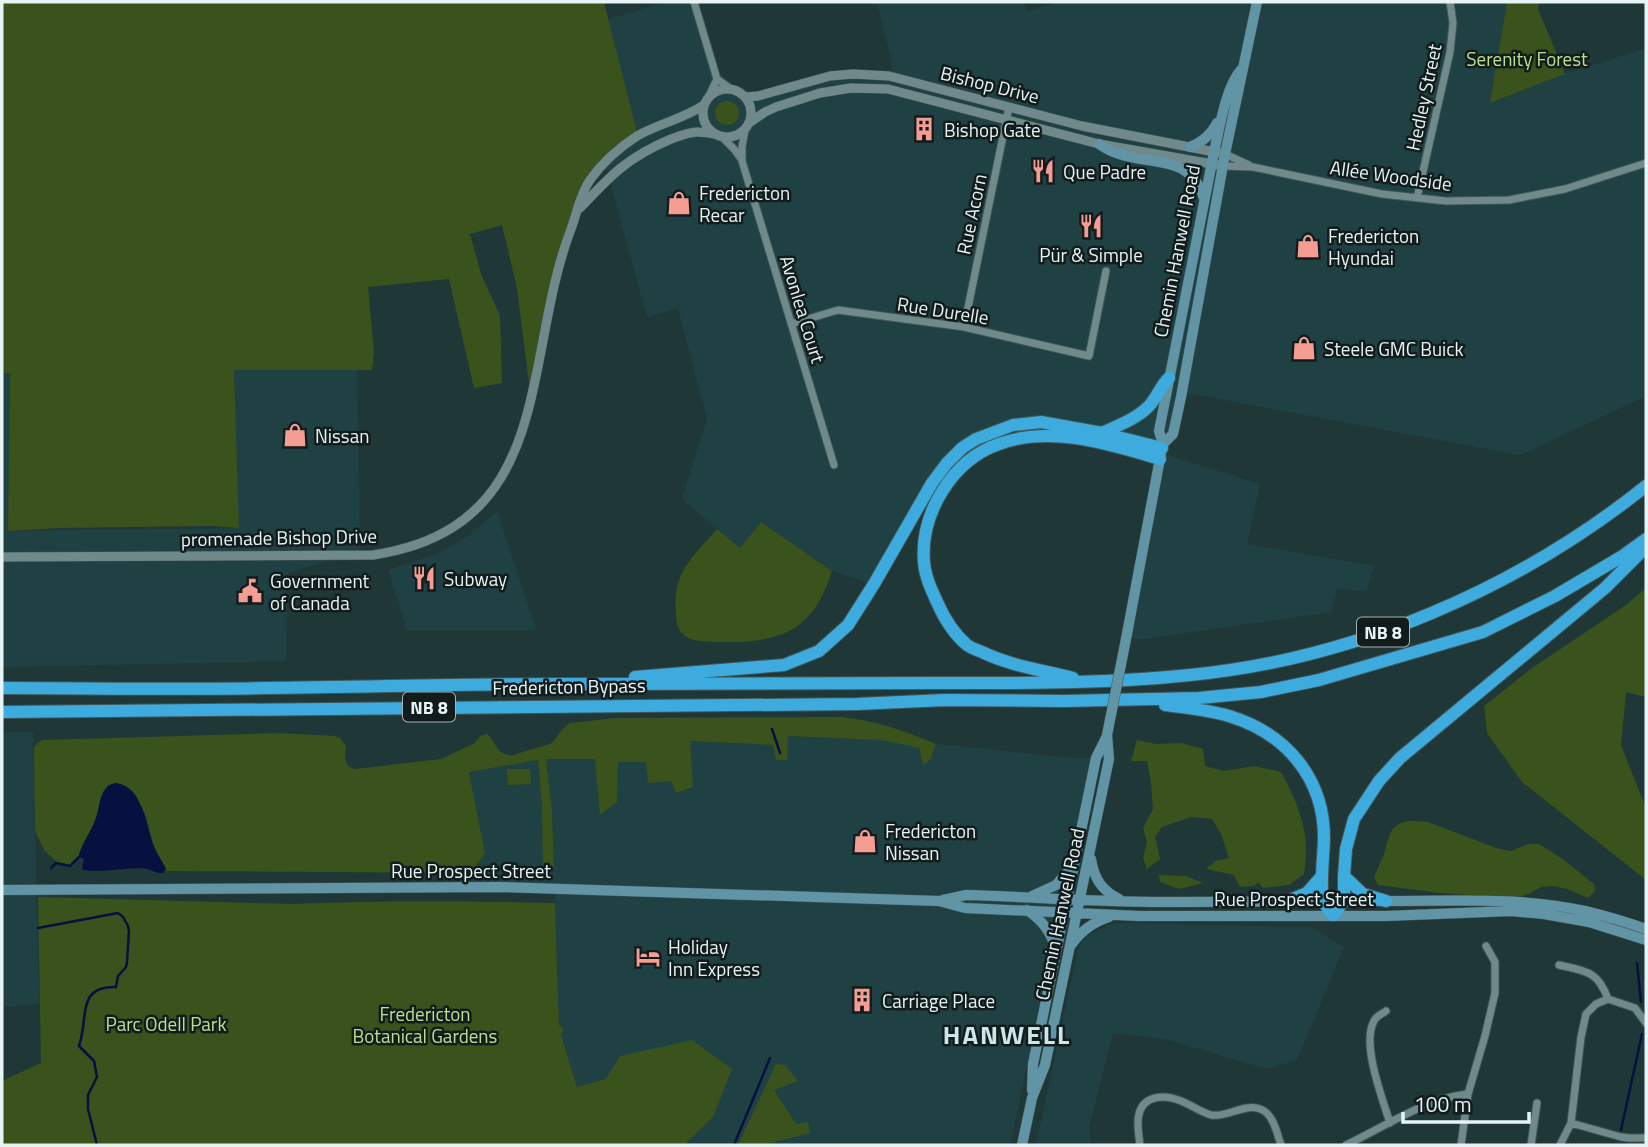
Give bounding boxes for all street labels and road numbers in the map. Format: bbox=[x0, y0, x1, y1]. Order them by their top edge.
street label: Hedley Street bbox=[1398, 41, 1449, 153]
street label: Bishop Drive bbox=[938, 58, 1042, 110]
street label: Allée Woodside bbox=[1328, 152, 1454, 198]
street label: Chemin Hanwell Road bbox=[1145, 162, 1207, 340]
street label: Rue Acorn bbox=[948, 171, 994, 257]
street label: Avonlea Court bbox=[773, 251, 833, 367]
street label: Rue Durelle bbox=[895, 288, 991, 332]
street label: promenade Bishop Drive bbox=[181, 521, 377, 553]
road number: NB 8 bbox=[1357, 618, 1409, 646]
street label: Fredericton Bypass bbox=[492, 670, 646, 702]
road number: NB 8 bbox=[403, 692, 455, 722]
street label: Chemin Hanwell Road bbox=[1027, 825, 1091, 1003]
street label: Rue Prospect Street bbox=[391, 856, 551, 885]
street label: Rue Prospect Street bbox=[1214, 884, 1374, 913]

